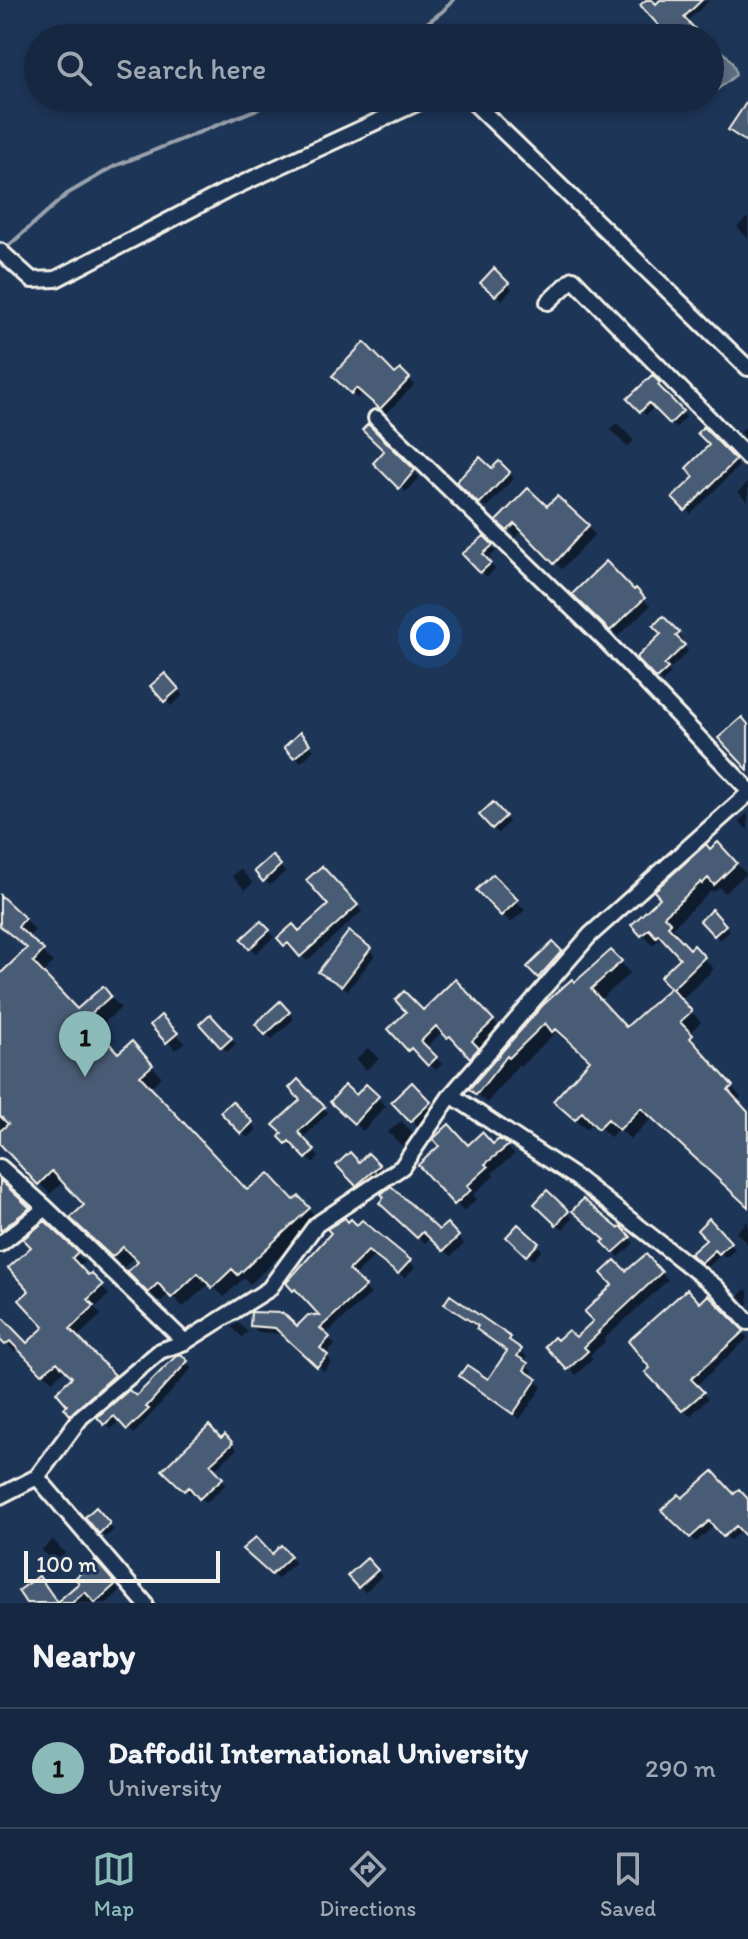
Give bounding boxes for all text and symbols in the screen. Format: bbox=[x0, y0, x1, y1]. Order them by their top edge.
search box bbox=[24, 24, 724, 112]
icon: search bbox=[52, 46, 96, 90]
text: Search here bbox=[116, 50, 266, 87]
your location bbox=[410, 616, 450, 656]
pin: 1 bbox=[59, 1011, 111, 1077]
scale bar bbox=[24, 1547, 220, 1583]
text: 100 m bbox=[36, 1551, 97, 1578]
text: Nearby bbox=[32, 1635, 135, 1676]
text: Daffodil International University bbox=[108, 1734, 528, 1771]
text: 1 bbox=[52, 1752, 64, 1784]
text: 290 m bbox=[645, 1752, 716, 1784]
text: University bbox=[108, 1771, 222, 1803]
tab: Map bbox=[92, 1847, 136, 1922]
tab: Directions bbox=[320, 1847, 416, 1922]
tab: Saved bbox=[600, 1847, 656, 1922]

